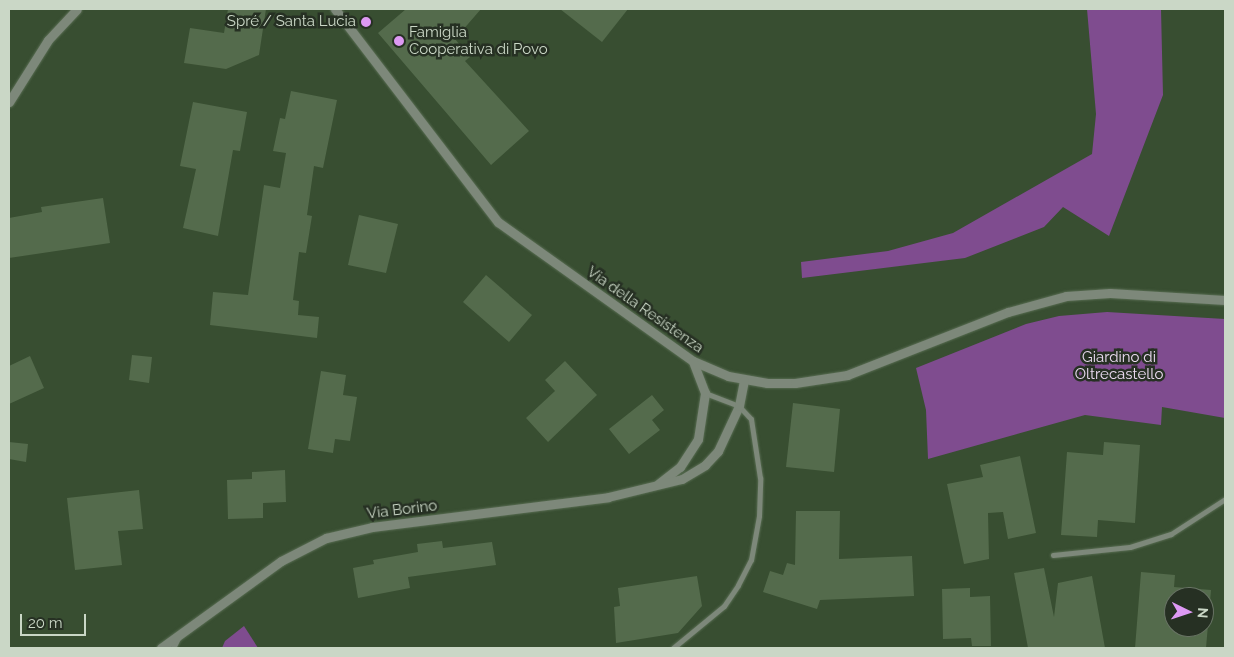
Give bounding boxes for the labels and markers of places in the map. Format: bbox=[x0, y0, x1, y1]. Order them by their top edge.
place label: Spré / Santa Lucia bbox=[227, 13, 356, 31]
marker: Spré / Santa Lucia bbox=[360, 16, 372, 28]
place label: Famiglia Cooperativa di Povo bbox=[409, 23, 548, 58]
marker: Famiglia Cooperativa di Povo bbox=[393, 35, 405, 47]

